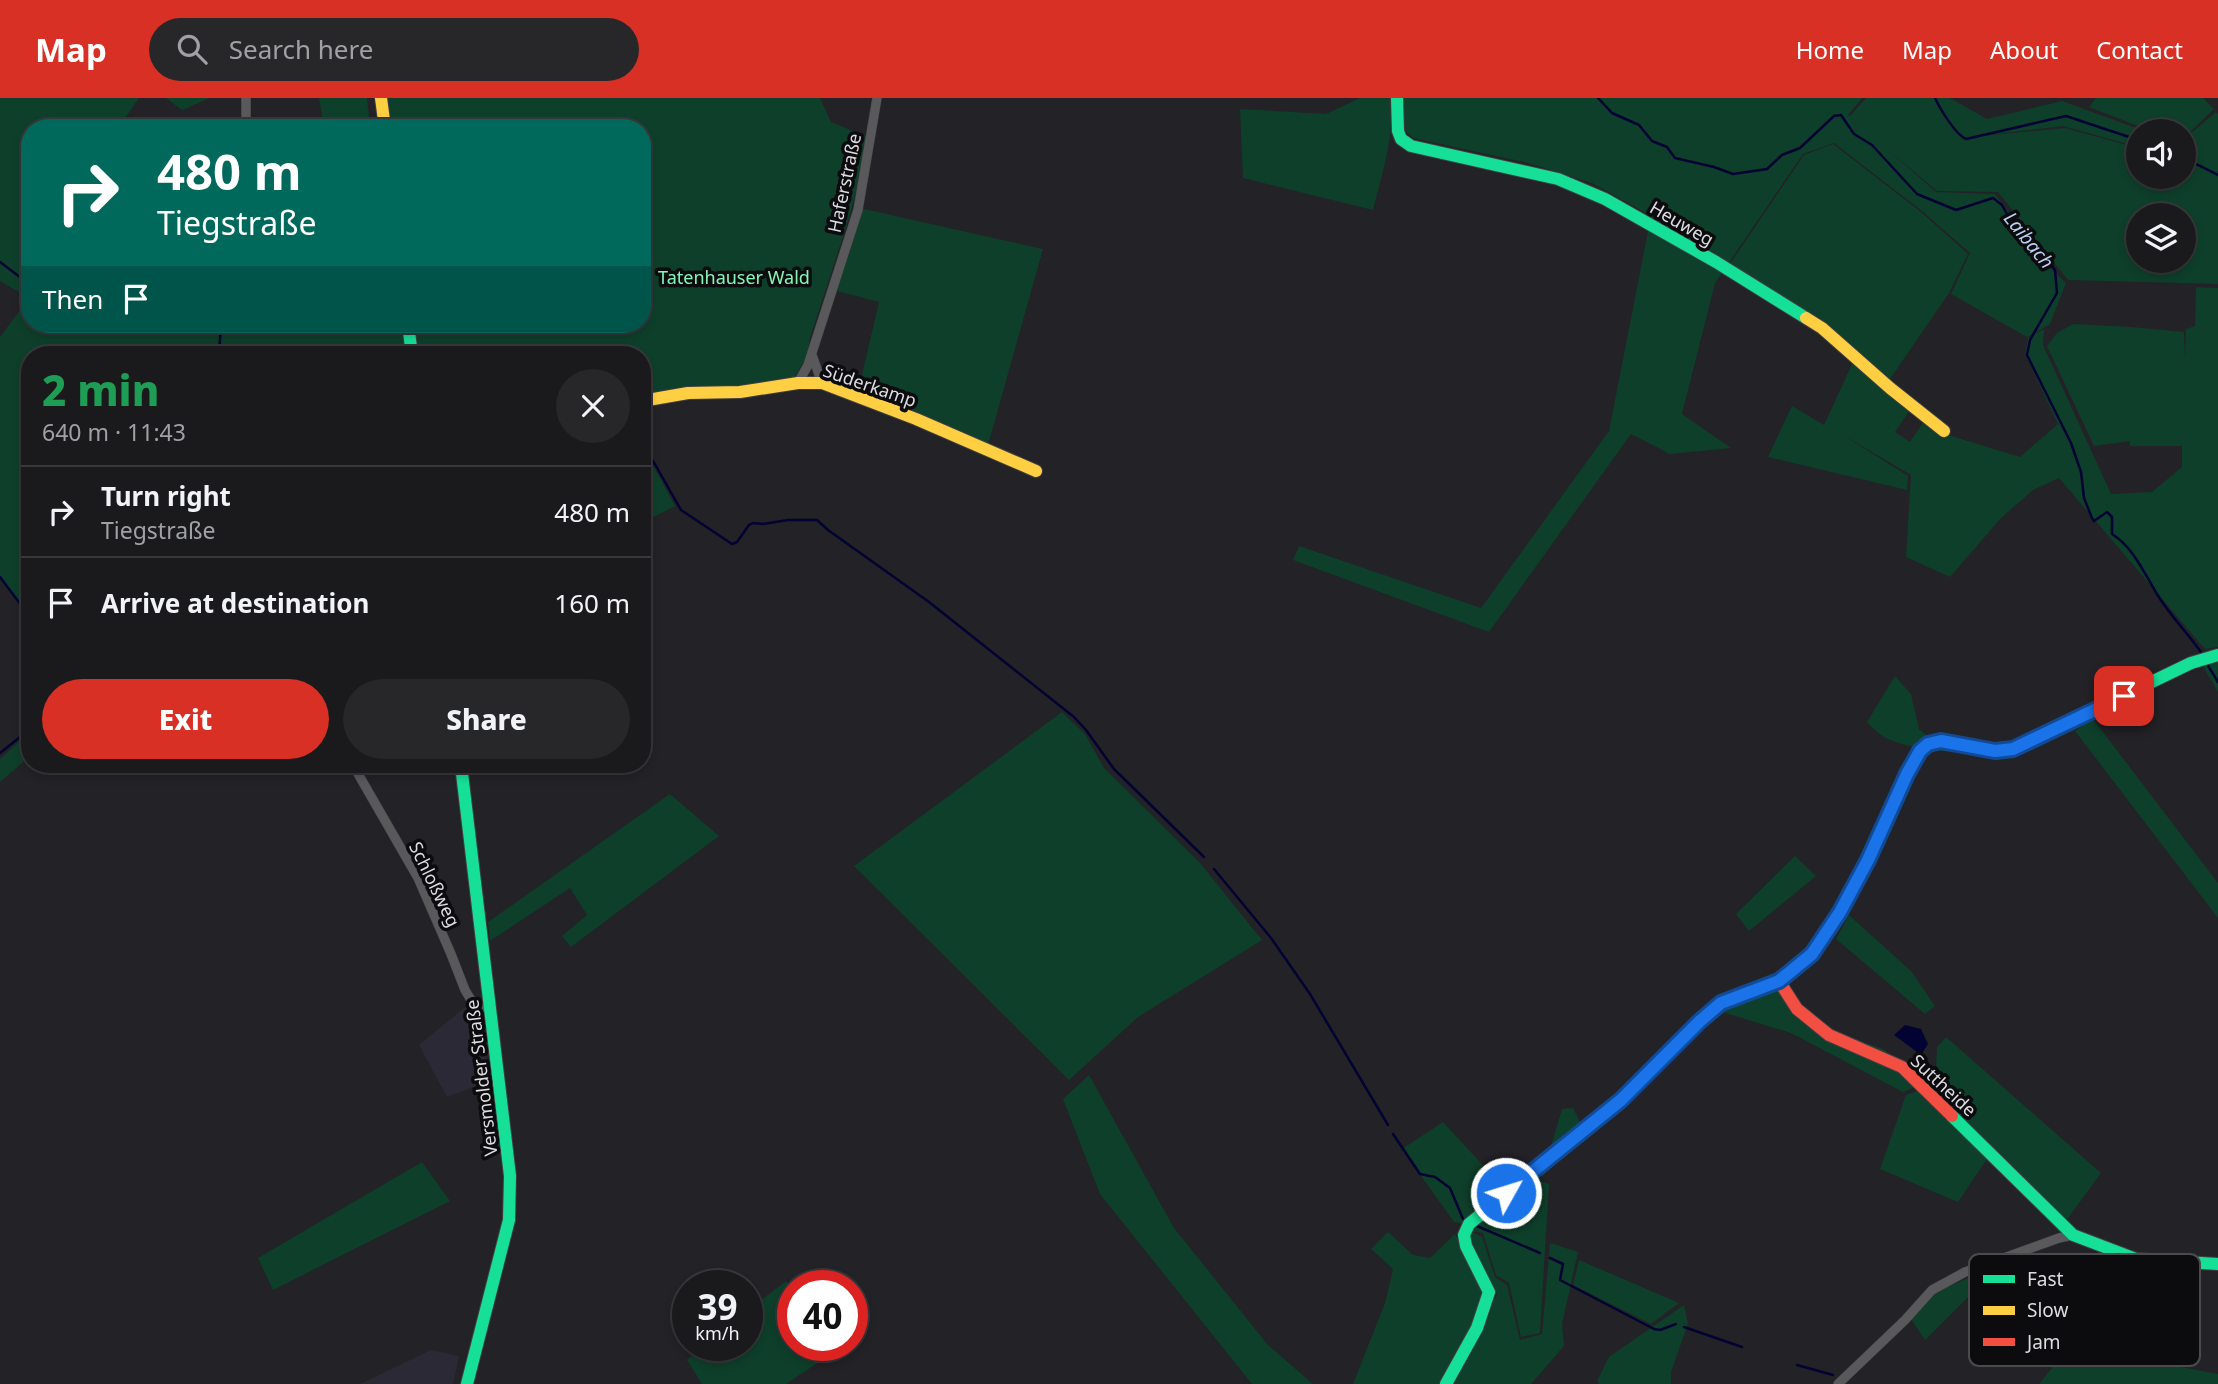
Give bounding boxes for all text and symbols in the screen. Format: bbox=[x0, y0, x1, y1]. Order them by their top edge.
search box bbox=[149, 18, 639, 81]
text: Map bbox=[35, 27, 107, 72]
icon: search bbox=[173, 30, 211, 68]
text: Search here bbox=[229, 31, 373, 67]
text: Home bbox=[1796, 33, 1864, 66]
text: Map bbox=[1902, 33, 1952, 66]
text: About bbox=[1990, 33, 2058, 66]
text: Contact bbox=[2096, 33, 2183, 66]
map controls bbox=[2126, 119, 2196, 273]
button: sound bbox=[2126, 119, 2196, 189]
street label: Haferstraße bbox=[822, 131, 866, 235]
text: 480 m bbox=[157, 138, 302, 204]
icon: right bbox=[42, 147, 133, 238]
street label: Heuweg bbox=[1646, 195, 1718, 251]
text: Tiegstraße bbox=[157, 201, 316, 244]
button: layers bbox=[2126, 203, 2196, 273]
water label: Laibach bbox=[1998, 206, 2060, 274]
park label: Tatenhauser Wald bbox=[658, 265, 810, 289]
icon: arrive bbox=[117, 280, 155, 318]
text: Then bbox=[42, 281, 103, 317]
street label: Süderkamp bbox=[820, 358, 920, 412]
text: 2 min bbox=[42, 361, 159, 418]
button: close bbox=[556, 369, 630, 443]
text: 640 m · 11:43 bbox=[42, 416, 186, 448]
text: Turn right bbox=[101, 478, 231, 514]
icon: right bbox=[42, 493, 80, 531]
text: 480 m bbox=[554, 494, 630, 530]
text: Tiegstraße bbox=[101, 514, 216, 546]
icon: arrive bbox=[42, 584, 80, 622]
text: Arrive at destination bbox=[101, 585, 370, 621]
text: 160 m bbox=[554, 585, 630, 621]
pin bbox=[2094, 666, 2154, 726]
icon: arrive bbox=[2105, 677, 2143, 715]
button: Exit bbox=[42, 679, 329, 759]
button: Share bbox=[343, 679, 630, 759]
street label: Schloßweg bbox=[404, 837, 466, 931]
street label: Versmolder Straße bbox=[459, 998, 503, 1158]
street label: Suttheide bbox=[1906, 1049, 1982, 1121]
position arrow bbox=[1469, 1156, 1543, 1230]
legend bbox=[1969, 1254, 2200, 1366]
text: Fast bbox=[2027, 1266, 2064, 1292]
speed limit sign: 40 bbox=[777, 1270, 868, 1361]
text: 39 bbox=[697, 1283, 738, 1330]
text: Slow bbox=[2027, 1297, 2068, 1323]
text: km/h bbox=[695, 1321, 740, 1345]
text: Jam bbox=[2025, 1329, 2061, 1355]

